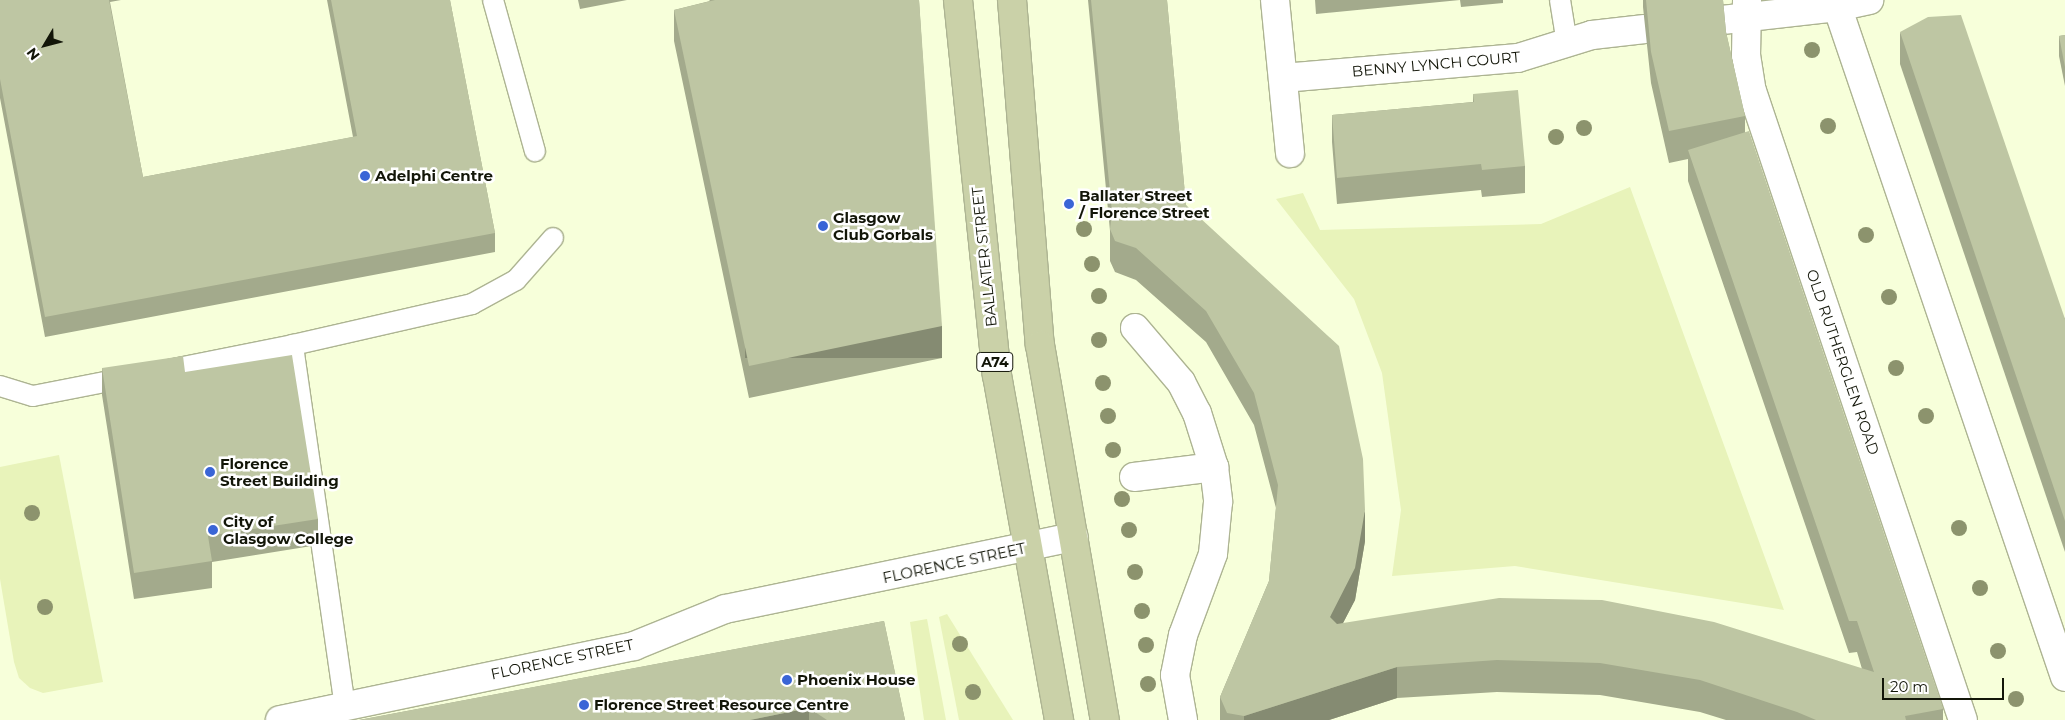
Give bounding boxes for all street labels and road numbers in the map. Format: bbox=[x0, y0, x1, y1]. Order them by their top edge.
street label: BENNY LYNCH COURT bbox=[1351, 48, 1521, 80]
street label: BALLATER STREET bbox=[968, 186, 1000, 328]
street label: OLD RUTHERGLEN ROAD bbox=[1803, 267, 1883, 457]
road number: A74 bbox=[976, 351, 1014, 374]
street label: FLORENCE STREET bbox=[881, 539, 1027, 587]
street label: FLORENCE STREET bbox=[489, 635, 635, 683]

